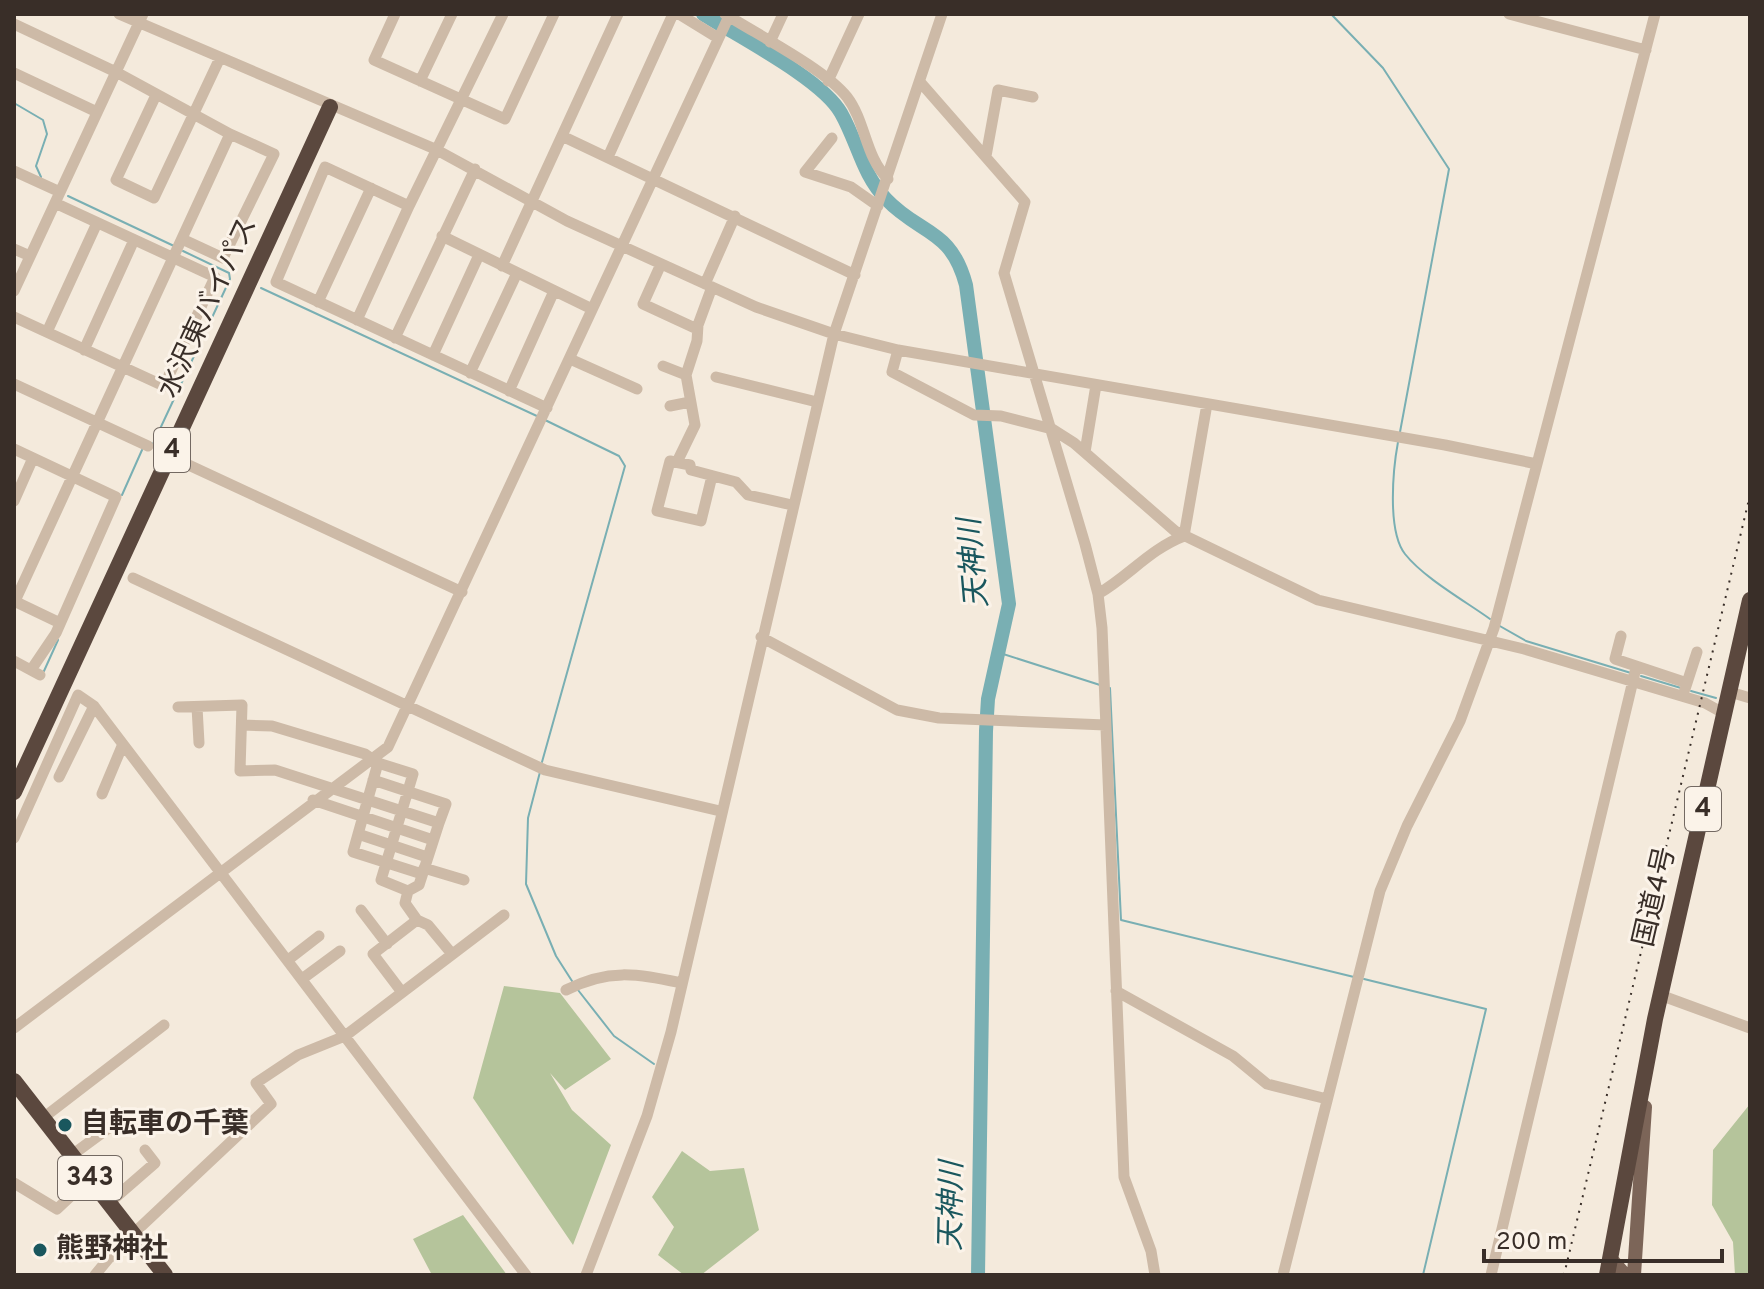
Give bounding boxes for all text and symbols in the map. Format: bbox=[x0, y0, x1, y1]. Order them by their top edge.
street label: 水沢東バイパス bbox=[151, 212, 267, 404]
road number: 4 bbox=[154, 428, 190, 472]
water label: 天神川 bbox=[952, 514, 997, 609]
road number: 4 bbox=[1685, 787, 1721, 831]
street label: 国道4号 bbox=[1627, 844, 1685, 950]
place label: 自転車の千葉 bbox=[81, 1107, 249, 1143]
marker: 自転車の千葉 bbox=[56, 1116, 74, 1134]
road number: 343 bbox=[58, 1156, 122, 1200]
water label: 天神川 bbox=[934, 1158, 972, 1251]
scale bar bbox=[1484, 1213, 1722, 1263]
text: 200 m bbox=[1496, 1228, 1567, 1258]
place label: 熊野神社 bbox=[56, 1232, 168, 1268]
marker: 熊野神社 bbox=[31, 1241, 49, 1259]

